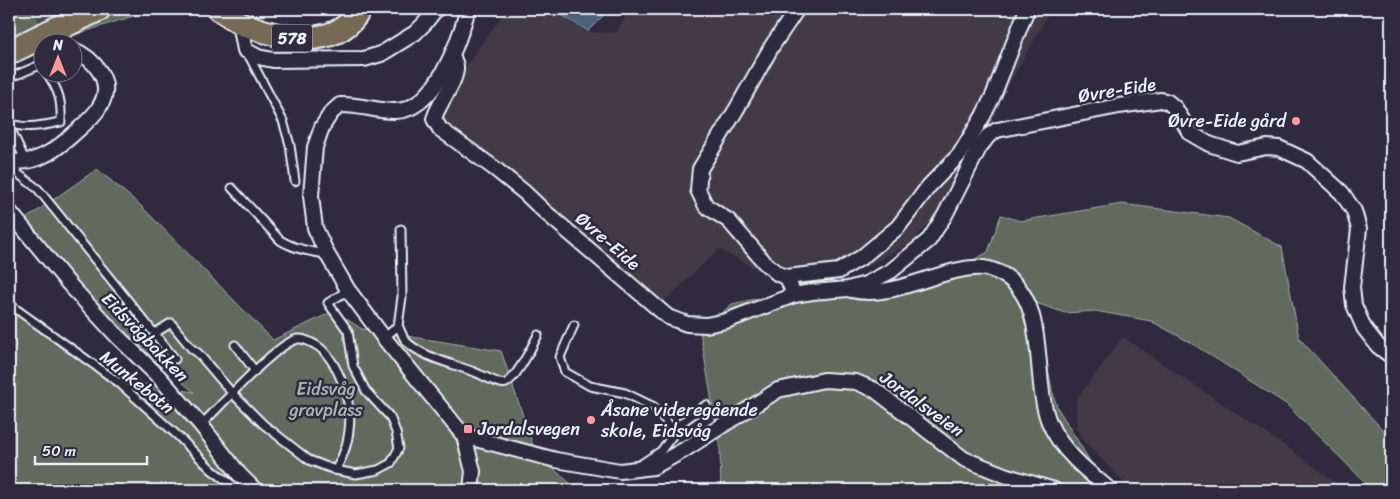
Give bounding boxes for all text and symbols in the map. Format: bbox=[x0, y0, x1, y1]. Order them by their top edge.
road number: 578 bbox=[272, 24, 312, 52]
north arrow bbox=[32, 32, 82, 82]
text: N bbox=[52, 33, 63, 58]
street label: Øvre-Eide bbox=[1076, 68, 1158, 112]
place label: Øvre-Eide gård bbox=[1168, 105, 1288, 137]
marker: Øvre-Eide gård bbox=[1290, 115, 1302, 127]
street label: Øvre-Eide bbox=[568, 203, 648, 279]
street label: Eidsvågbakken bbox=[93, 284, 197, 390]
street label: Munkebotn bbox=[92, 342, 182, 423]
street label: Jordalsveien bbox=[872, 362, 971, 446]
park label: Eidsvåg gravplass bbox=[287, 373, 363, 426]
place label: Åsane videregående skole, Eidsvåg bbox=[600, 394, 758, 447]
place label: Jordalsvegen bbox=[477, 413, 580, 445]
marker: Åsane videregående skole, Eidsvåg bbox=[585, 414, 597, 426]
marker: Jordalsvegen bbox=[462, 423, 474, 435]
scale bar bbox=[35, 434, 148, 466]
text: 50 m bbox=[42, 438, 77, 464]

